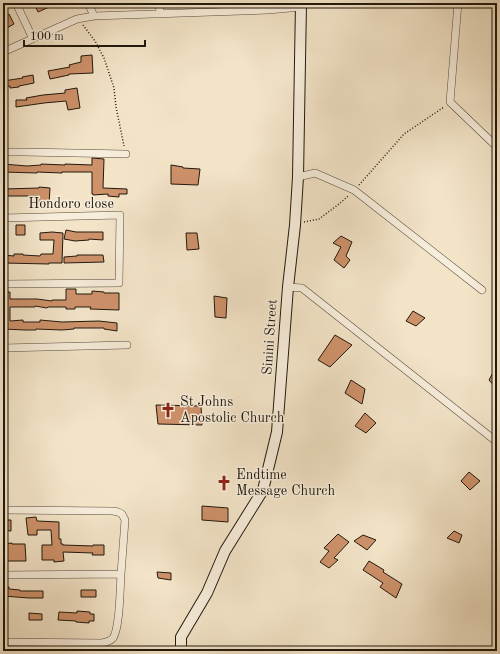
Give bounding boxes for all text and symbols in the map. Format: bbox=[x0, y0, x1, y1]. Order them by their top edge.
scale bar bbox=[24, 22, 145, 48]
text: 100 m bbox=[30, 31, 64, 43]
street label: Hondoro close bbox=[28, 197, 114, 211]
street label: Sinini Street bbox=[260, 298, 280, 375]
place label: St Johns Apostolic Church bbox=[180, 395, 285, 425]
church icon: St Johns Apostolic Church bbox=[159, 401, 177, 419]
place label: Endtime Message Church bbox=[236, 468, 335, 498]
church icon: Endtime Message Church bbox=[215, 474, 233, 492]

